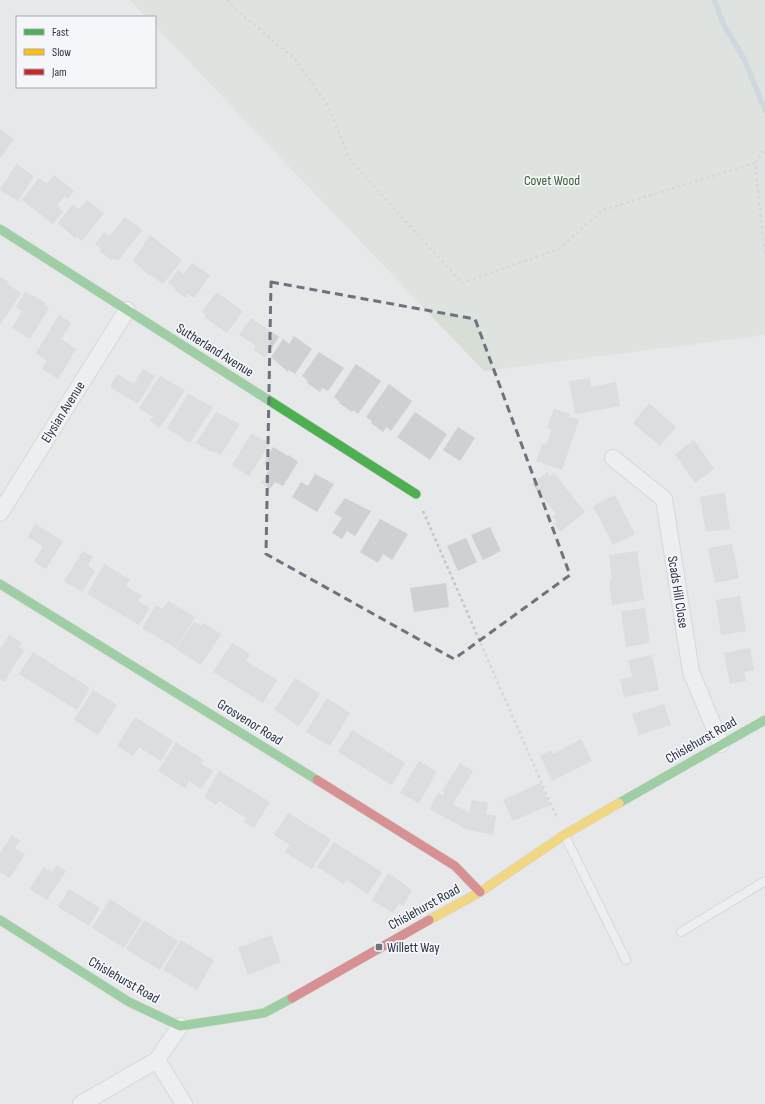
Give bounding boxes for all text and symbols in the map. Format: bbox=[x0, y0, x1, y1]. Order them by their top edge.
legend bbox=[16, 16, 156, 88]
text: Fast bbox=[52, 25, 69, 40]
text: Slow bbox=[52, 45, 71, 60]
text: Jam bbox=[51, 65, 67, 80]
park label: Covet Wood bbox=[524, 172, 580, 189]
street label: Sutherland Avenue bbox=[173, 319, 257, 381]
street label: Elysian Avenue bbox=[37, 378, 89, 446]
street label: Scads Hill Close bbox=[664, 555, 692, 629]
street label: Grosvenor Road bbox=[214, 695, 286, 749]
street label: Chislehurst Road bbox=[662, 713, 740, 767]
street label: Chislehurst Road bbox=[385, 880, 463, 934]
place label: Willett Way bbox=[387, 939, 440, 956]
marker: Willett Way bbox=[374, 942, 384, 952]
street label: Chislehurst Road bbox=[85, 953, 163, 1007]

